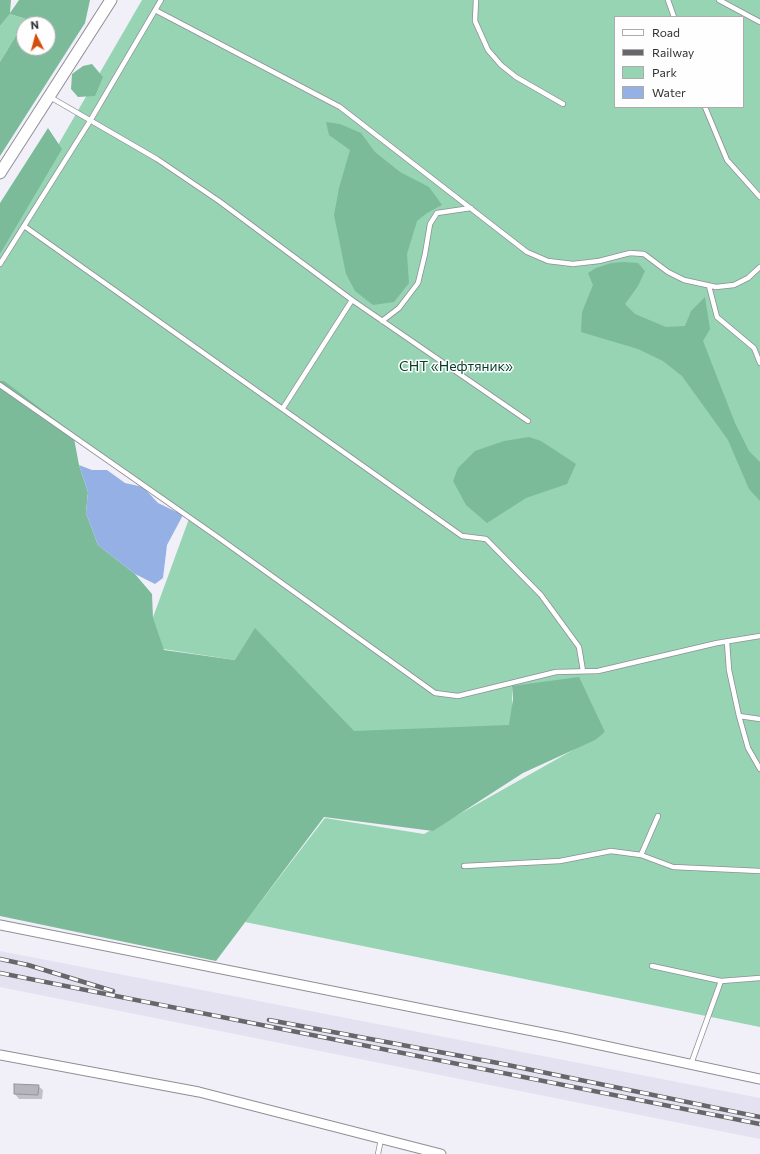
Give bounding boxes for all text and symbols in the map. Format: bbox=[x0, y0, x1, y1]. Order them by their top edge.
north arrow bbox=[16, 16, 56, 56]
legend bbox=[614, 16, 744, 108]
text: N bbox=[30, 18, 40, 31]
text: Road bbox=[652, 25, 680, 39]
text: Railway bbox=[652, 45, 694, 59]
text: Park bbox=[652, 65, 677, 79]
text: Water bbox=[652, 85, 686, 99]
park label: СНТ «Нефтяник» bbox=[399, 358, 513, 374]

